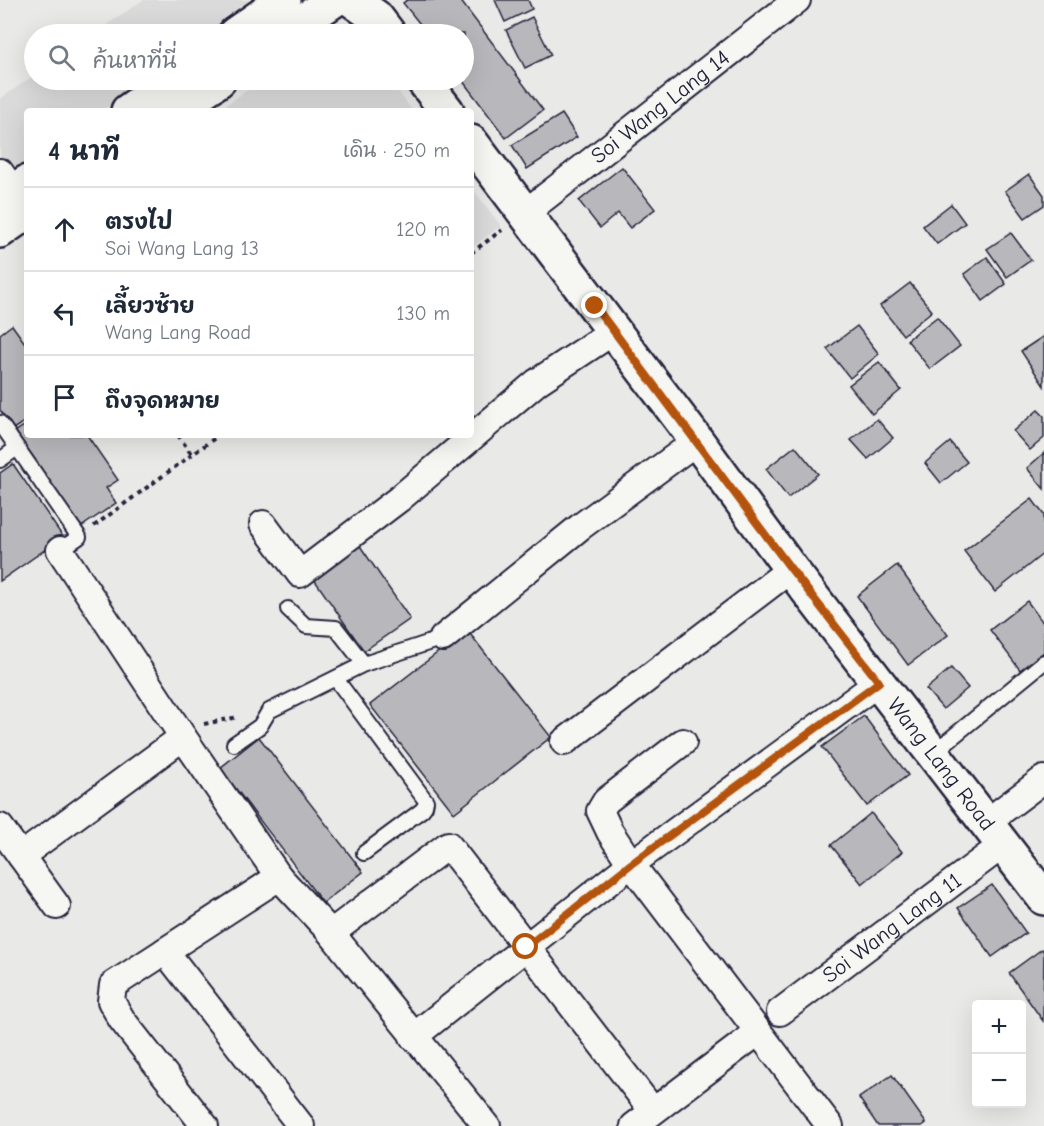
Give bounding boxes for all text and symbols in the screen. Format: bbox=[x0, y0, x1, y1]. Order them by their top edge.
search box bbox=[24, 24, 474, 90]
icon: search bbox=[45, 41, 78, 74]
street label: Soi Wang Lang 14 bbox=[586, 45, 735, 169]
text: ค้นหาที่นี่ bbox=[93, 48, 177, 74]
text: 4 นาที bbox=[48, 137, 120, 167]
text: เดิน · 250 m bbox=[343, 139, 450, 162]
text: ตรงไป bbox=[105, 209, 173, 235]
icon: ahead bbox=[48, 213, 81, 246]
text: 120 m bbox=[396, 218, 450, 241]
text: Soi Wang Lang 13 bbox=[105, 237, 259, 260]
route end bbox=[581, 292, 607, 318]
text: เลี้ยวซ้าย bbox=[105, 293, 195, 319]
icon: left bbox=[48, 297, 81, 330]
text: 130 m bbox=[397, 302, 450, 325]
text: Wang Lang Road bbox=[105, 321, 251, 344]
icon: arrive bbox=[48, 381, 81, 414]
text: ถึงจุดหมาย bbox=[105, 388, 220, 414]
street label: Wang Lang Road bbox=[882, 693, 1001, 836]
street label: Soi Wang Lang 11 bbox=[817, 868, 967, 988]
route start bbox=[512, 933, 538, 959]
map controls bbox=[972, 1000, 1026, 1108]
button: + bbox=[972, 1000, 1026, 1054]
button: − bbox=[972, 1054, 1026, 1108]

